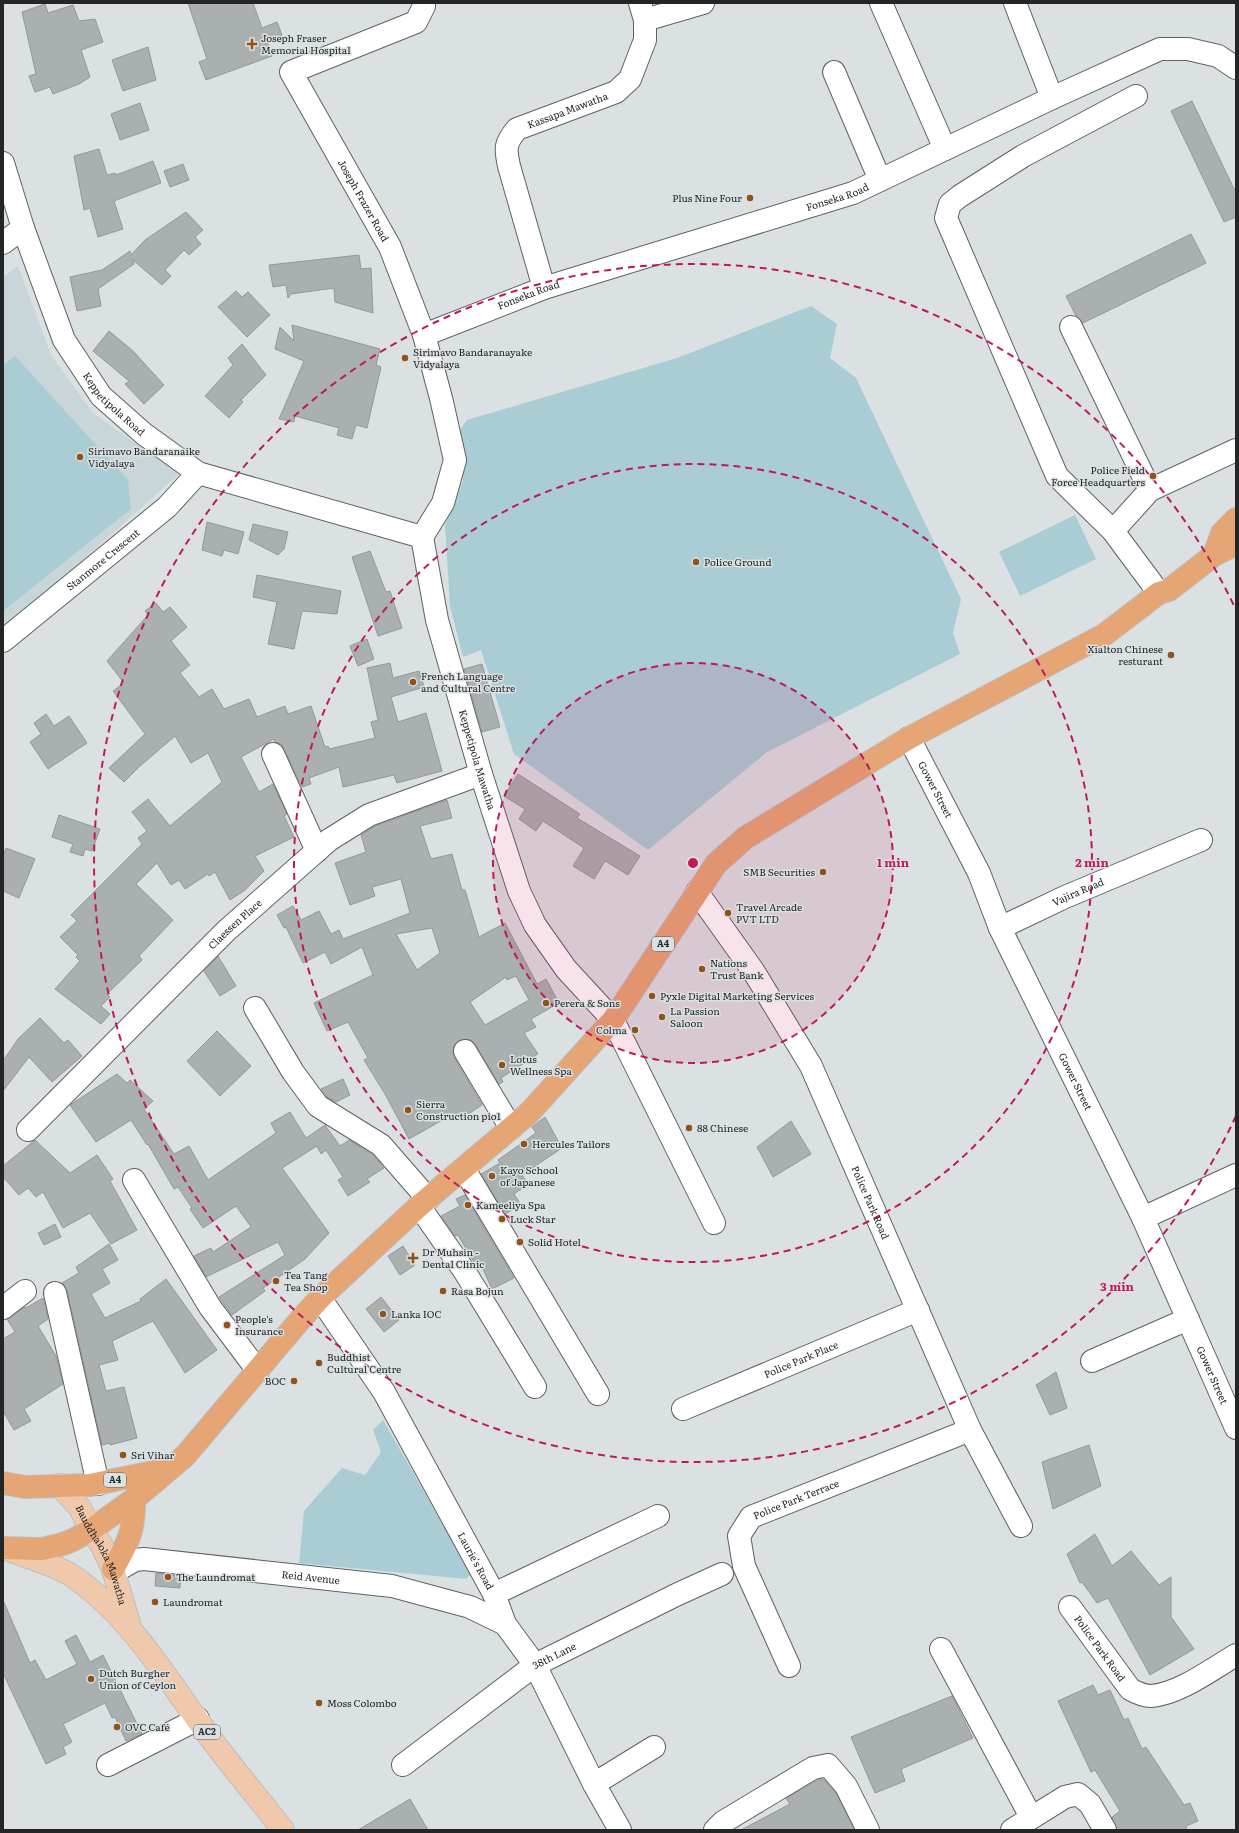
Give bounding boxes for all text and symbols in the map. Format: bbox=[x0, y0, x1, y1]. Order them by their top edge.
place label: Joseph Fraser Memorial Hospital bbox=[261, 30, 351, 57]
marker: Joseph Fraser Memorial Hospital bbox=[246, 38, 258, 50]
street label: Kassapa Mawatha bbox=[525, 88, 610, 132]
street label: Joseph Frazer Road bbox=[335, 156, 393, 244]
street label: Fonseka Road bbox=[804, 179, 871, 214]
place label: Plus Nine Four bbox=[672, 190, 742, 205]
marker: Plus Nine Four bbox=[745, 193, 755, 203]
street label: Fonseka Road bbox=[495, 276, 561, 313]
place label: Sirimavo Bandaranayake Vidyalaya bbox=[413, 344, 532, 371]
marker: Sirimavo Bandaranayake Vidyalaya bbox=[400, 353, 410, 363]
street label: Keppetipola Road bbox=[80, 369, 149, 439]
place label: Sirimavo Bandaranaike Vidyalaya bbox=[88, 443, 200, 470]
marker: Sirimavo Bandaranaike Vidyalaya bbox=[75, 452, 85, 462]
place label: Police Field Force Headquarters bbox=[1051, 462, 1145, 489]
marker: Police Field Force Headquarters bbox=[1148, 471, 1158, 481]
street label: Stanmore Crescent bbox=[63, 525, 142, 593]
place label: Police Ground bbox=[704, 554, 772, 569]
marker: Police Ground bbox=[691, 557, 701, 567]
place label: Xialton Chinese resturant bbox=[1087, 641, 1163, 668]
marker: Xialton Chinese resturant bbox=[1166, 650, 1176, 660]
place label: French Language and Cultural Centre bbox=[421, 668, 515, 695]
marker: French Language and Cultural Centre bbox=[408, 677, 418, 687]
street label: Keppetipola Mawatha bbox=[456, 707, 500, 812]
street label: Gower Street bbox=[915, 758, 957, 820]
text: 1 min bbox=[877, 853, 910, 871]
text: 2 min bbox=[1075, 853, 1109, 871]
centre of rings bbox=[686, 856, 700, 870]
place label: SMB Securities bbox=[743, 864, 815, 879]
marker: SMB Securities bbox=[818, 867, 828, 877]
street label: Vajira Road bbox=[1049, 874, 1106, 909]
street label: Claessen Place bbox=[204, 895, 265, 952]
place label: Travel Arcade PVT LTD bbox=[736, 899, 802, 926]
marker: Travel Arcade PVT LTD bbox=[723, 908, 733, 918]
road number: A4 bbox=[652, 937, 674, 951]
place label: Nations Trust Bank bbox=[710, 955, 764, 982]
marker: Nations Trust Bank bbox=[697, 964, 707, 974]
place label: Pyxle Digital Marketing Services bbox=[660, 988, 814, 1003]
marker: Pyxle Digital Marketing Services bbox=[647, 991, 657, 1001]
place label: Perera & Sons bbox=[554, 995, 620, 1010]
marker: Perera & Sons bbox=[541, 998, 551, 1008]
place label: La Passion Saloon bbox=[670, 1003, 720, 1030]
marker: La Passion Saloon bbox=[657, 1012, 667, 1022]
place label: Colma bbox=[596, 1022, 628, 1037]
marker: Colma bbox=[630, 1025, 640, 1035]
street label: Gower Street bbox=[1056, 1050, 1097, 1112]
place label: Lotus Wellness Spa bbox=[510, 1051, 572, 1078]
marker: Lotus Wellness Spa bbox=[497, 1060, 507, 1070]
place label: Sierra Construction pio1 bbox=[416, 1096, 501, 1123]
marker: Sierra Construction pio1 bbox=[403, 1105, 413, 1115]
place label: 88 Chinese bbox=[697, 1120, 748, 1135]
marker: 88 Chinese bbox=[684, 1123, 694, 1133]
place label: Hercules Tailors bbox=[532, 1136, 610, 1151]
marker: Hercules Tailors bbox=[519, 1139, 529, 1149]
place label: Kayo School of Japanese bbox=[500, 1162, 559, 1189]
street label: Police Park Road bbox=[848, 1163, 894, 1241]
marker: Kayo School of Japanese bbox=[487, 1171, 497, 1181]
place label: Kameeliya Spa bbox=[476, 1197, 546, 1212]
marker: Kameeliya Spa bbox=[463, 1200, 473, 1210]
place label: Luck Star bbox=[510, 1211, 556, 1226]
marker: Luck Star bbox=[497, 1214, 507, 1224]
place label: Solid Hotel bbox=[528, 1234, 582, 1249]
marker: Solid Hotel bbox=[515, 1237, 525, 1247]
place label: Dr Muhsin - Dental Clinic bbox=[422, 1244, 484, 1271]
marker: Dr Muhsin - Dental Clinic bbox=[407, 1252, 419, 1264]
place label: Tea Tang Tea Shop bbox=[284, 1267, 328, 1294]
marker: Tea Tang Tea Shop bbox=[271, 1276, 281, 1286]
text: 3 min bbox=[1100, 1277, 1135, 1295]
place label: Rasa Bojun bbox=[451, 1283, 504, 1298]
marker: Rasa Bojun bbox=[438, 1286, 448, 1296]
place label: Lanka IOC bbox=[391, 1306, 441, 1321]
marker: Lanka IOC bbox=[378, 1309, 388, 1319]
place label: People's Insurance bbox=[235, 1311, 283, 1338]
marker: People's Insurance bbox=[222, 1320, 232, 1330]
street label: Police Park Place bbox=[761, 1337, 840, 1381]
street label: Gower Street bbox=[1194, 1343, 1232, 1406]
place label: Buddhist Cultural Centre bbox=[327, 1349, 401, 1376]
marker: Buddhist Cultural Centre bbox=[314, 1358, 324, 1368]
place label: BOC bbox=[265, 1373, 286, 1388]
marker: BOC bbox=[289, 1376, 299, 1386]
place label: Sri Vihar bbox=[131, 1447, 175, 1462]
marker: Sri Vihar bbox=[118, 1450, 128, 1460]
road number: A4 bbox=[104, 1473, 126, 1487]
street label: Police Park Terrace bbox=[751, 1475, 841, 1522]
street label: Bauddhaloka Mawatha bbox=[73, 1502, 131, 1607]
street label: Laurie's Road bbox=[455, 1529, 498, 1592]
street label: Reid Avenue bbox=[281, 1566, 341, 1587]
place label: The Laundromat bbox=[176, 1569, 255, 1584]
marker: The Laundromat bbox=[163, 1572, 173, 1582]
place label: Laundromat bbox=[163, 1594, 223, 1609]
marker: Laundromat bbox=[150, 1597, 160, 1607]
street label: Police Park Road bbox=[1071, 1612, 1130, 1684]
street label: 38th Lane bbox=[530, 1638, 578, 1672]
place label: Dutch Burgher Union of Ceylon bbox=[99, 1665, 176, 1692]
marker: Dutch Burgher Union of Ceylon bbox=[86, 1674, 96, 1684]
place label: Moss Colombo bbox=[327, 1695, 397, 1710]
marker: Moss Colombo bbox=[314, 1698, 324, 1708]
place label: OVC Café bbox=[125, 1719, 170, 1734]
marker: OVC Café bbox=[112, 1722, 122, 1732]
road number: AC2 bbox=[194, 1725, 220, 1739]

